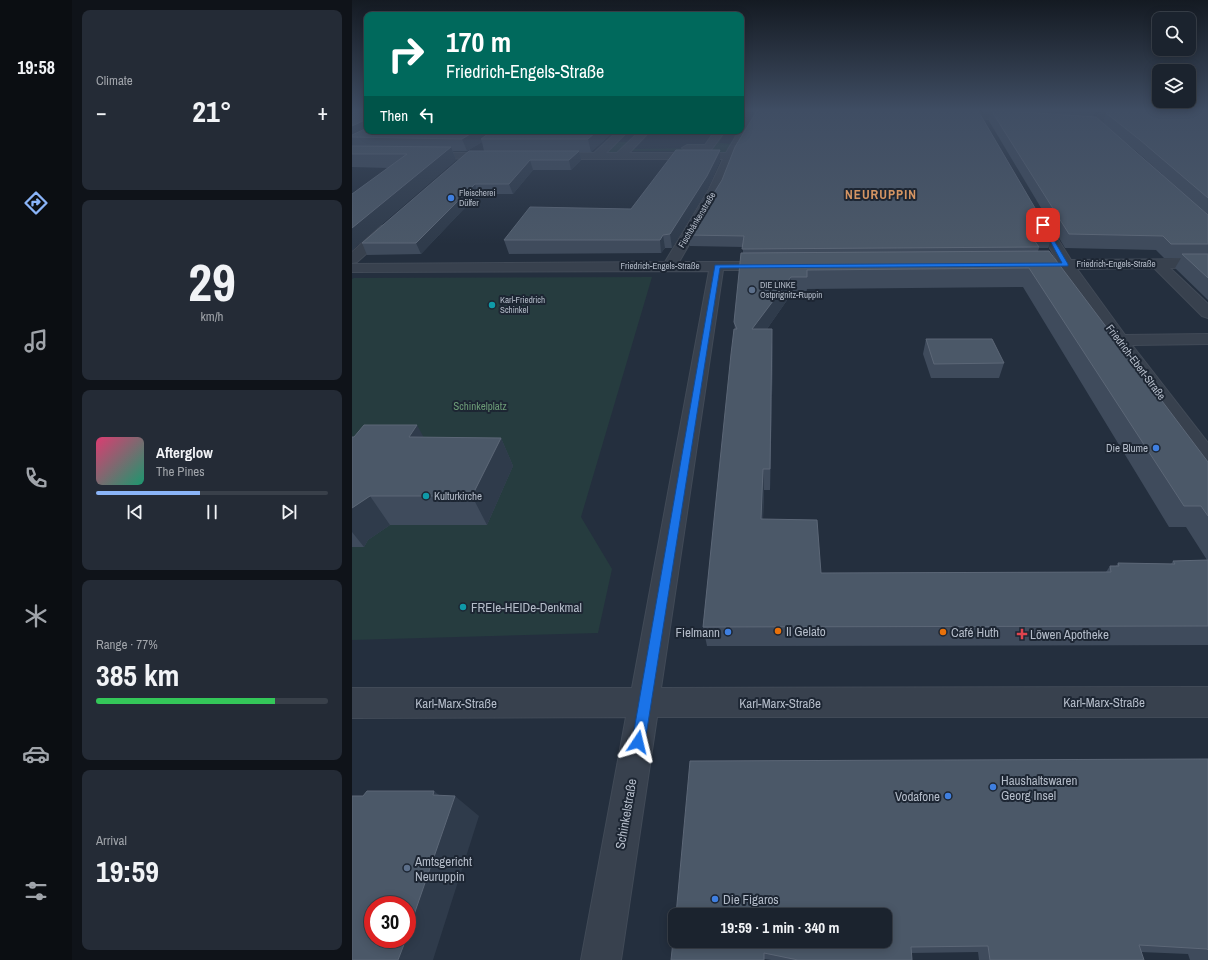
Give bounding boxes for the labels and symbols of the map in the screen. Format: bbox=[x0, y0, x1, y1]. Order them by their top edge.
district label: NEURUPPIN bbox=[845, 186, 917, 203]
place label: Fleischerei Dülfer bbox=[459, 187, 496, 209]
street label: Fischbänkenstraße bbox=[676, 190, 718, 250]
marker: Fleischerei Dülfer bbox=[446, 193, 456, 203]
pin bbox=[1026, 208, 1060, 242]
street label: Friedrich-Engels-Straße bbox=[1076, 258, 1156, 270]
street label: Friedrich-Engels-Straße bbox=[620, 260, 700, 272]
place label: DIE LINKE Ostprignitz-Ruppin bbox=[760, 279, 822, 301]
marker: DIE LINKE Ostprignitz-Ruppin bbox=[747, 285, 757, 295]
place label: Karl-Friedrich Schinkel bbox=[500, 294, 545, 316]
marker: Karl-Friedrich Schinkel bbox=[487, 300, 497, 310]
street label: Friedrich-Ebert-Straße bbox=[1103, 322, 1169, 402]
park label: Schinkelplatz bbox=[453, 399, 507, 413]
place label: Die Blume bbox=[1106, 441, 1148, 455]
marker: Die Blume bbox=[1151, 443, 1161, 453]
place label: Kulturkirche bbox=[434, 489, 482, 503]
marker: Kulturkirche bbox=[421, 491, 431, 501]
place label: FREIe-HEIDe-Denkmal bbox=[471, 599, 582, 616]
marker: FREIe-HEIDe-Denkmal bbox=[458, 602, 468, 612]
place label: Il Gelato bbox=[786, 623, 826, 640]
place label: Fielmann bbox=[676, 624, 720, 641]
place label: Café Huth bbox=[951, 624, 999, 641]
marker: Il Gelato bbox=[773, 626, 783, 636]
place label: Löwen Apotheke bbox=[1030, 626, 1109, 643]
marker: Fielmann bbox=[723, 627, 733, 637]
marker: Café Huth bbox=[938, 627, 948, 637]
marker: Löwen Apotheke bbox=[1017, 629, 1027, 639]
street label: Karl-Marx-Straße bbox=[1063, 694, 1145, 711]
street label: Karl-Marx-Straße bbox=[415, 695, 497, 712]
street label: Karl-Marx-Straße bbox=[739, 695, 821, 712]
position arrow bbox=[617, 721, 659, 763]
place label: Haushaltswaren Georg Insel bbox=[1001, 772, 1077, 804]
street label: Schinkelstraße bbox=[611, 777, 641, 850]
marker: Haushaltswaren Georg Insel bbox=[988, 782, 998, 792]
place label: Vodafone bbox=[895, 788, 940, 805]
marker: Vodafone bbox=[943, 791, 953, 801]
place label: Amtsgericht Neuruppin bbox=[414, 853, 472, 885]
marker: Amtsgericht Neuruppin bbox=[402, 863, 412, 873]
place label: Die Figaros bbox=[723, 891, 779, 908]
marker: Die Figaros bbox=[710, 894, 720, 904]
speed limit sign: 30 bbox=[364, 896, 416, 948]

